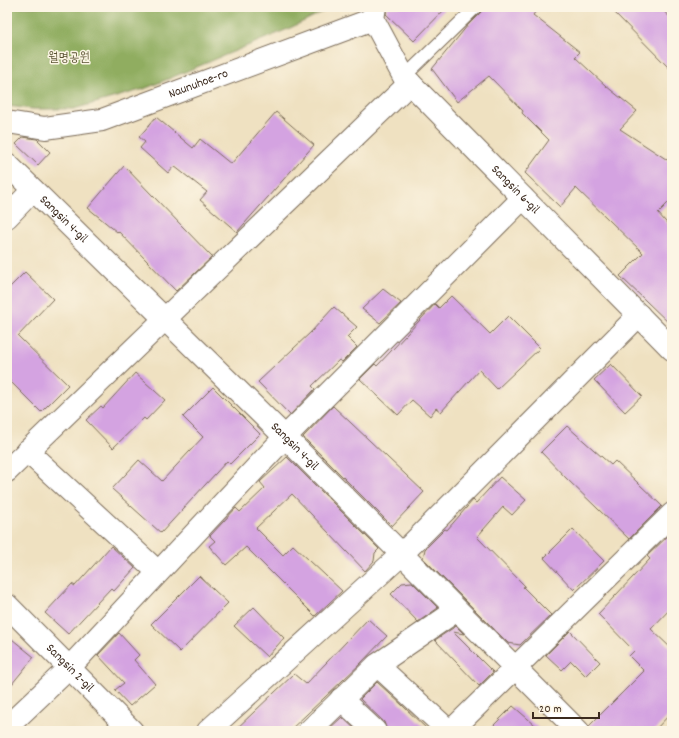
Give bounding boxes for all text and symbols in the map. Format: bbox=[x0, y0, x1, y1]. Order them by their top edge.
park label: 월명공원 bbox=[48, 49, 90, 68]
street label: Naunuhoe-ro bbox=[166, 64, 231, 104]
street label: Sangsin 6-gil bbox=[486, 161, 544, 219]
street label: Sangsin 4-gil bbox=[35, 191, 92, 248]
street label: Sangsin 4-gil bbox=[266, 418, 323, 475]
street label: Sangsin 2-gil bbox=[41, 640, 98, 697]
scale bar bbox=[533, 694, 599, 720]
text: 20 m bbox=[539, 701, 562, 718]

